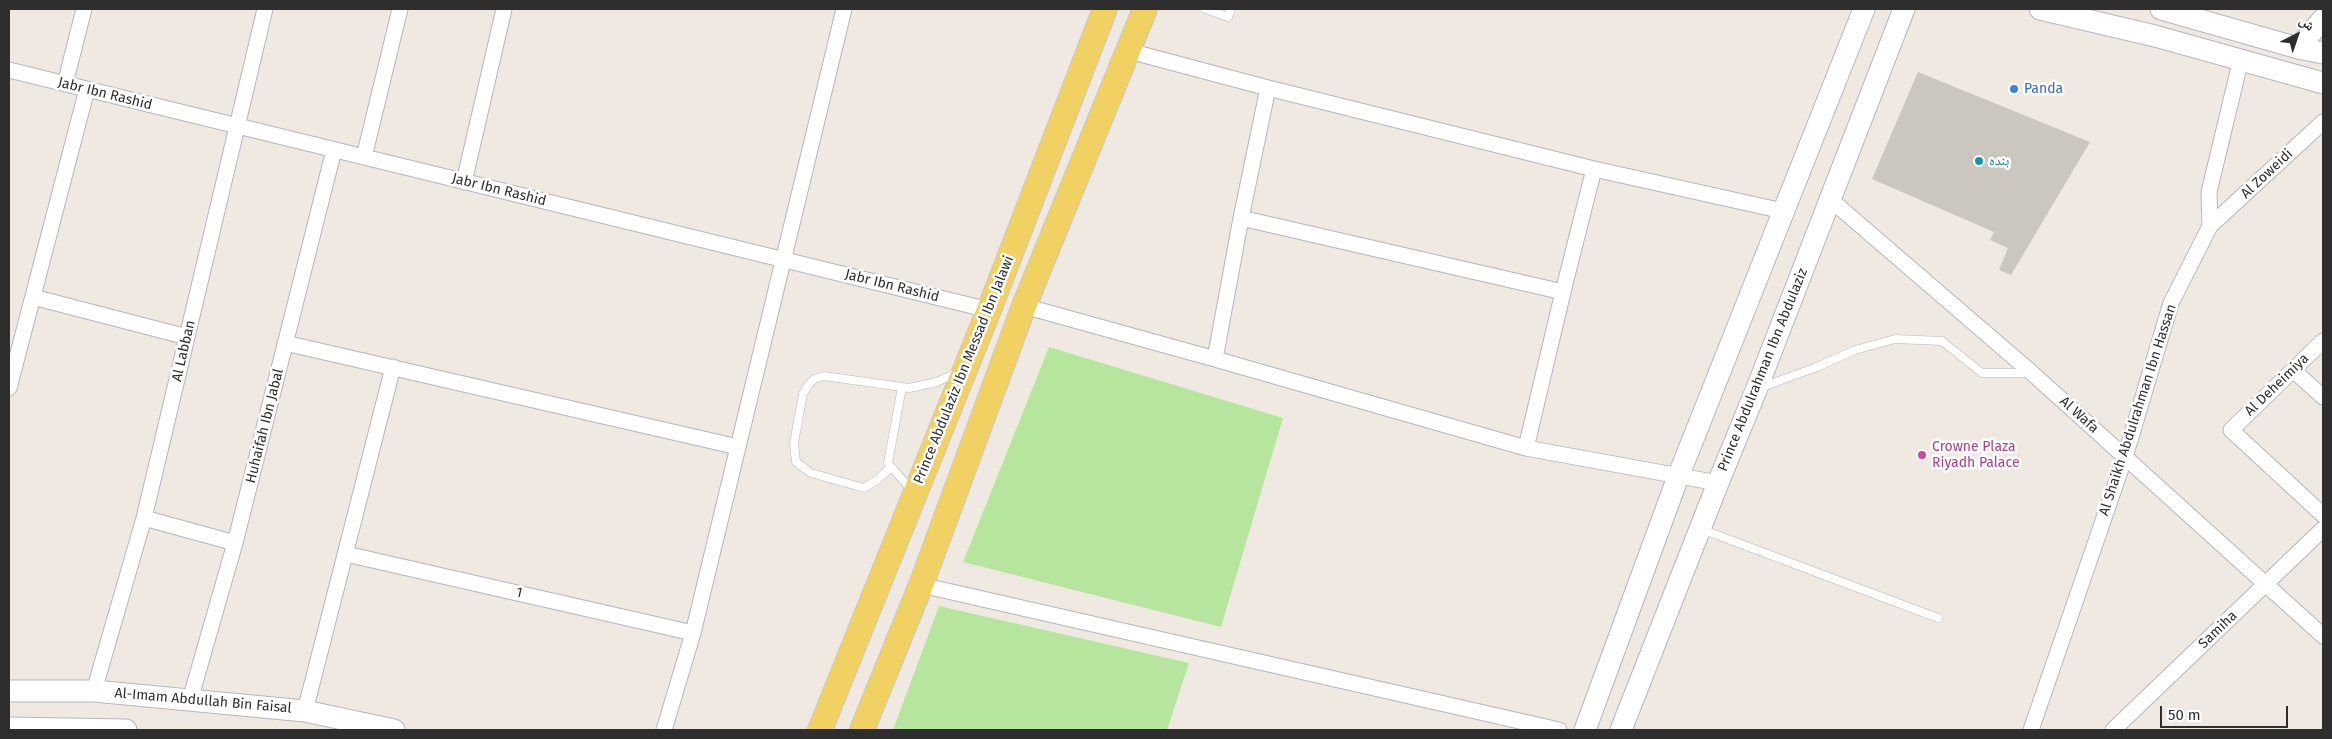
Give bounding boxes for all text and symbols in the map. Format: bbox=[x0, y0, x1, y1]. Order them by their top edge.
north arrow bbox=[2272, 10, 2322, 60]
text: ش bbox=[2296, 12, 2318, 35]
street label: Jabr Ibn Rashid bbox=[56, 74, 154, 114]
place label: Panda bbox=[2024, 81, 2063, 97]
marker: Panda bbox=[2008, 83, 2020, 95]
street label: Al Zoweidi bbox=[2238, 146, 2296, 202]
place label: بنده bbox=[1989, 153, 2009, 169]
marker: بنده bbox=[1973, 155, 1985, 167]
street label: Jabr Ibn Rashid bbox=[450, 170, 548, 210]
street label: Prince Abdulaziz Ibn Messad Ibn Jalawi bbox=[910, 253, 1018, 487]
street label: Jabr Ibn Rashid bbox=[843, 266, 941, 306]
street label: Prince Abdulrahman Ibn Abdulaziz bbox=[1714, 266, 1812, 474]
street label: Al Shaikh Abdulrahman Ibn Hassan bbox=[2096, 302, 2180, 518]
street label: Al Labban bbox=[169, 319, 199, 383]
street label: Al Deheimiya bbox=[2241, 350, 2313, 420]
street label: Huhaifah Ibn Jabal bbox=[243, 367, 287, 485]
street label: Al Wafa bbox=[2056, 393, 2102, 437]
place label: Crowne Plaza Riyadh Palace bbox=[1932, 439, 2020, 472]
marker: Crowne Plaza Riyadh Palace bbox=[1916, 449, 1928, 461]
street label: 1 bbox=[514, 584, 524, 602]
street label: Samiha bbox=[2195, 608, 2241, 652]
street label: Al-Imam Abdullah Bin Faisal bbox=[114, 685, 292, 717]
scale bar bbox=[2162, 696, 2290, 728]
text: 50 m bbox=[2168, 706, 2201, 724]

